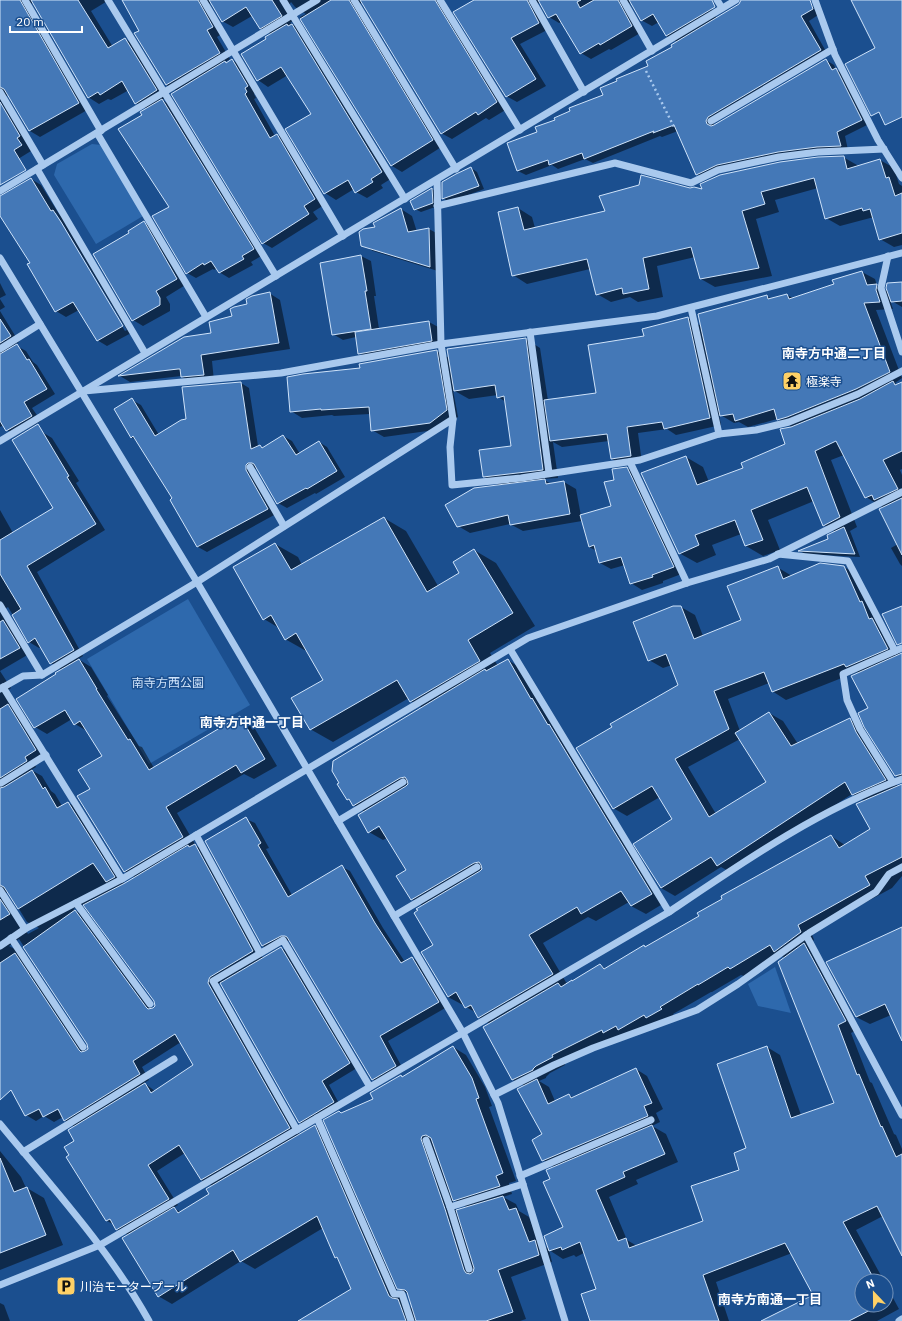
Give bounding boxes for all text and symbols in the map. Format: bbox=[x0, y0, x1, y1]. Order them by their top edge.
scale bar bbox=[10, 8, 82, 34]
text: 20 m bbox=[16, 14, 44, 29]
district label: 南寺方中通二丁目 bbox=[782, 345, 886, 362]
temple icon: 極楽寺 bbox=[781, 370, 803, 392]
place label: 極楽寺 bbox=[806, 374, 842, 389]
park label: 南寺方西公園 bbox=[132, 675, 204, 690]
district label: 南寺方中通一丁目 bbox=[200, 714, 304, 731]
north arrow bbox=[854, 1273, 894, 1313]
parking icon: 川治モータープール bbox=[55, 1275, 77, 1297]
text: N bbox=[864, 1276, 877, 1292]
place label: 川治モータープール bbox=[80, 1279, 187, 1294]
district label: 南寺方南通一丁目 bbox=[718, 1291, 822, 1308]

